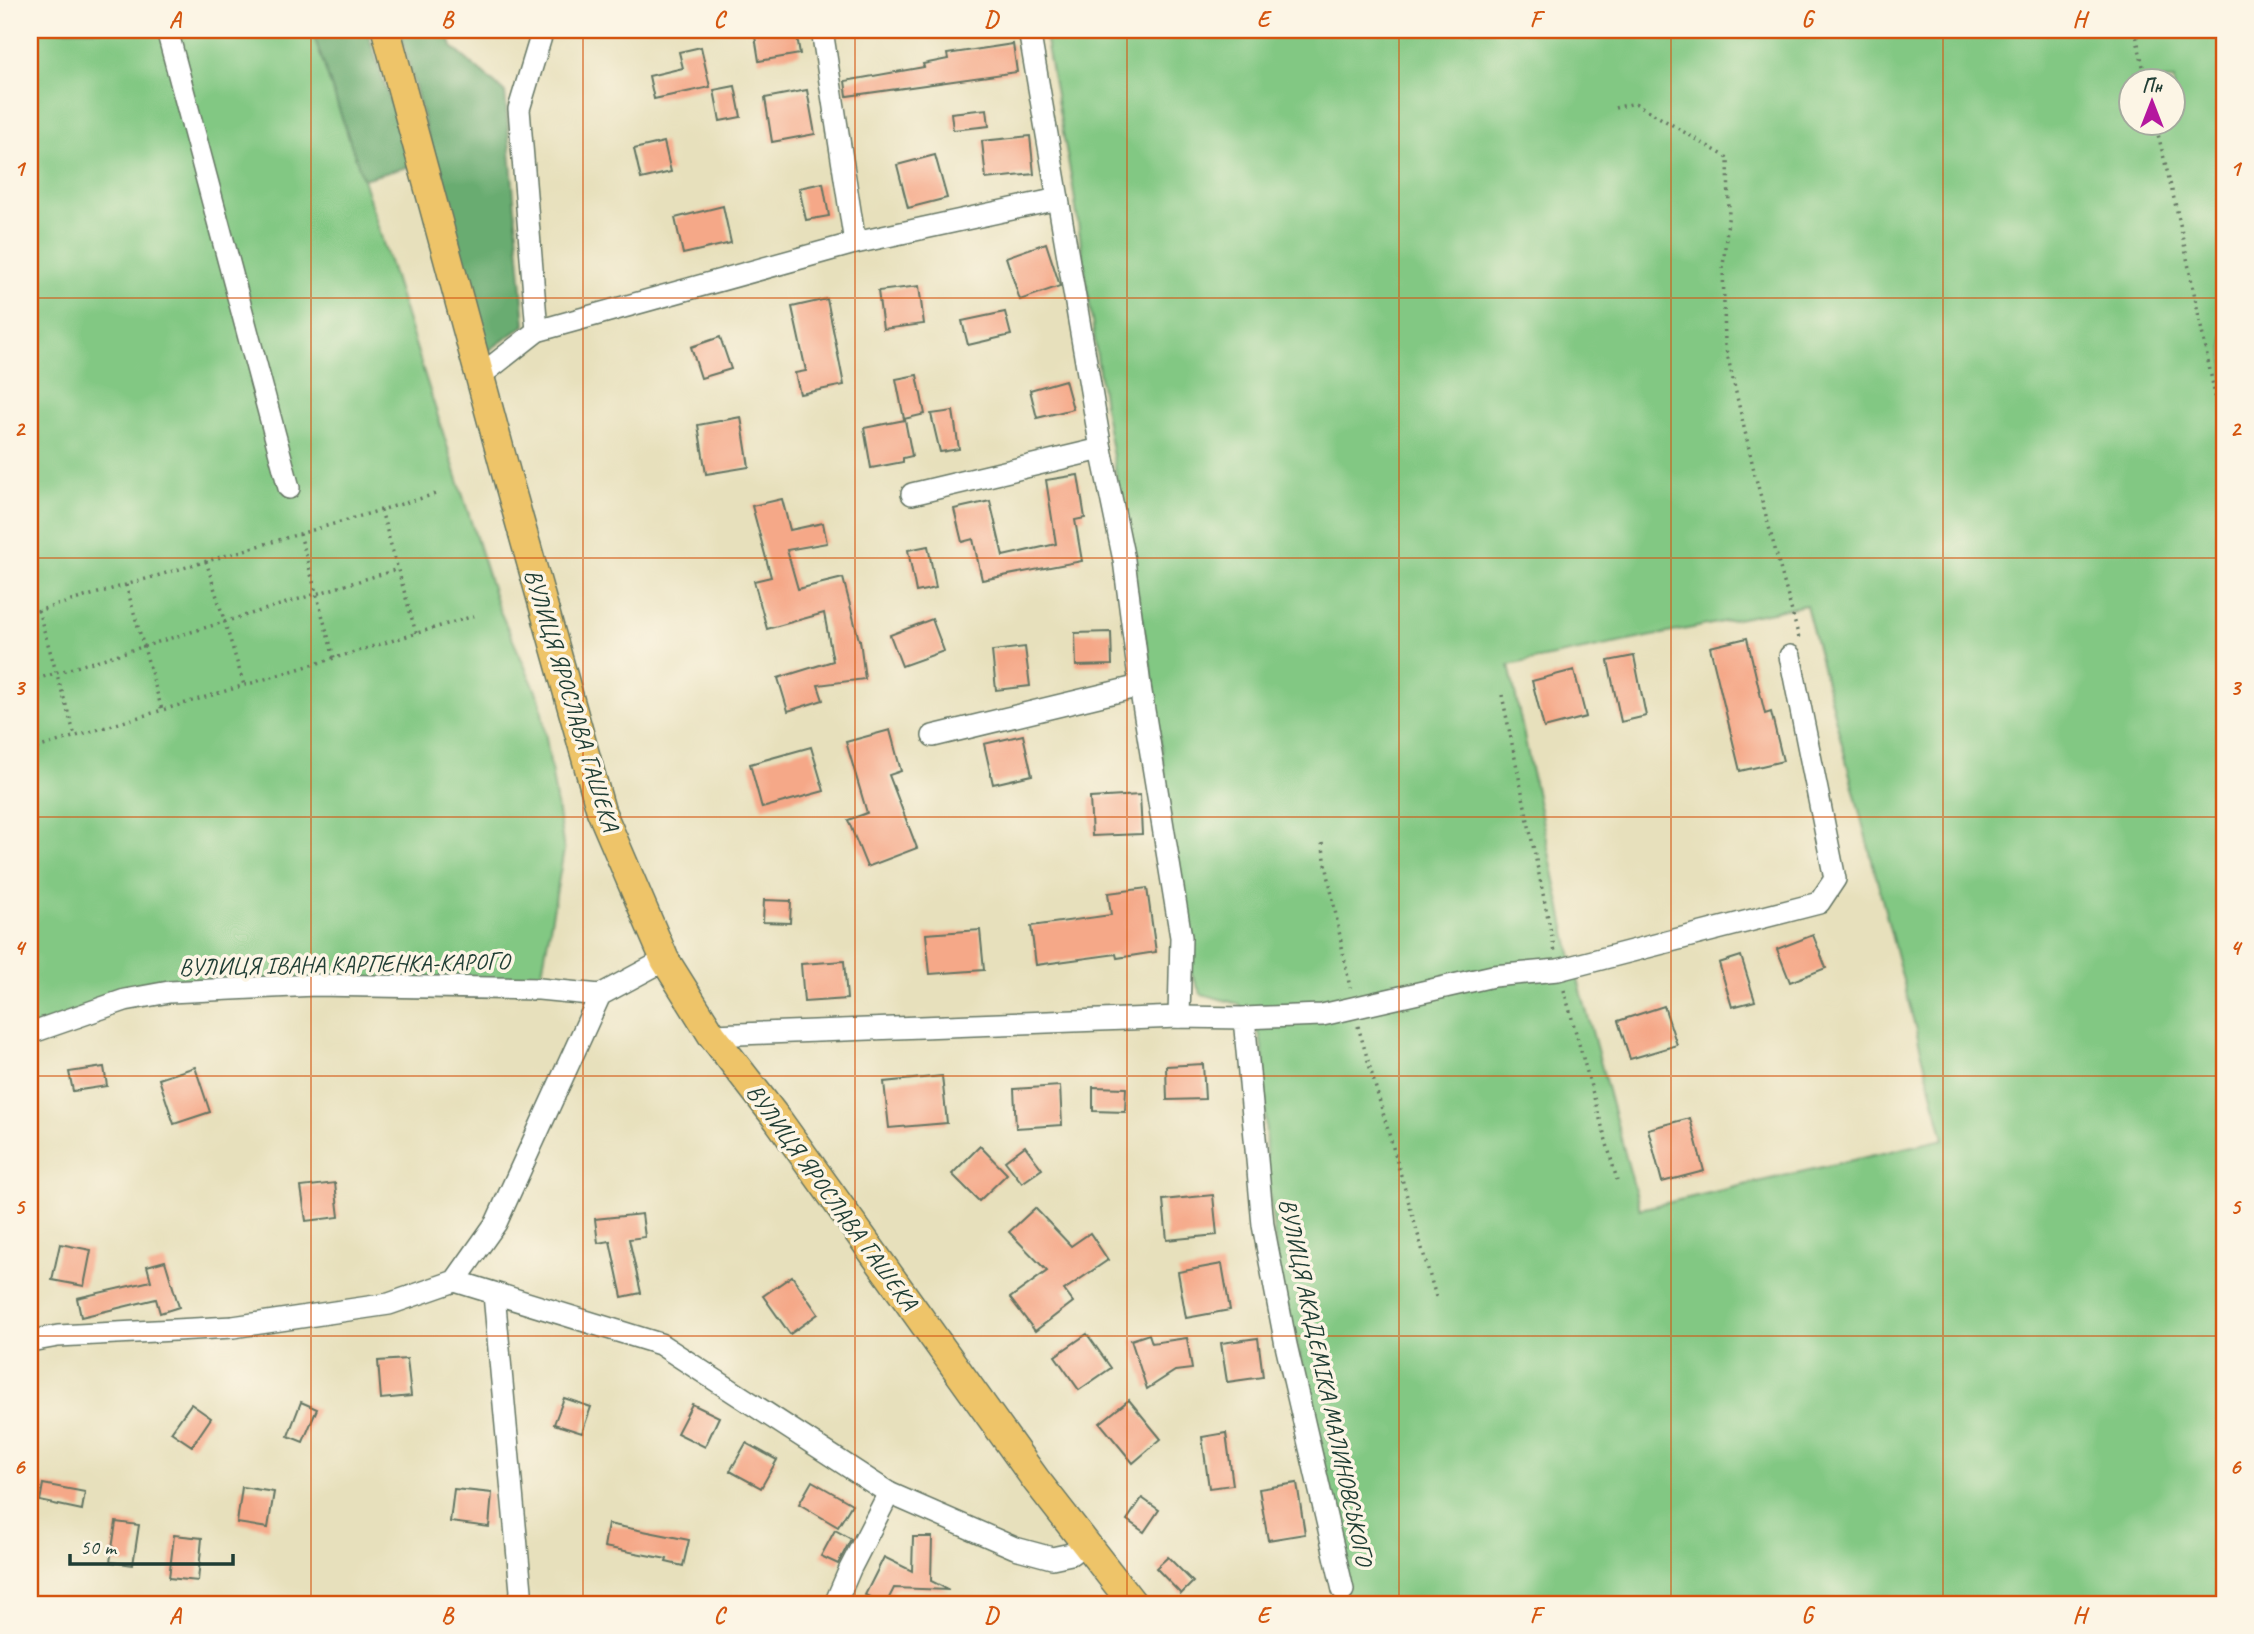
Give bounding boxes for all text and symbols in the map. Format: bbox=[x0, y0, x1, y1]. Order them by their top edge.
text: A bbox=[169, 5, 183, 34]
text: B bbox=[441, 5, 455, 34]
text: C bbox=[714, 5, 728, 34]
text: D bbox=[984, 5, 1000, 34]
text: E bbox=[1257, 5, 1273, 34]
text: F bbox=[1530, 5, 1546, 34]
text: G bbox=[1801, 5, 1816, 34]
text: H bbox=[2072, 5, 2090, 34]
north arrow bbox=[2118, 66, 2188, 136]
text: Пн bbox=[2142, 74, 2164, 98]
text: 1 bbox=[14, 154, 27, 183]
text: 1 bbox=[2230, 154, 2243, 183]
text: 2 bbox=[14, 414, 27, 443]
text: 2 bbox=[2230, 414, 2243, 443]
street label: ВУЛИЦЯ ЯРОСЛАВА ГАШЕКА bbox=[518, 565, 626, 835]
text: 3 bbox=[14, 673, 27, 702]
text: 3 bbox=[2230, 673, 2243, 702]
text: 4 bbox=[14, 933, 27, 962]
text: 4 bbox=[2230, 933, 2243, 962]
street label: ВУЛИЦЯ ІВАНА КАРПЕНКА-КАРОГО bbox=[178, 946, 513, 982]
street label: ВУЛИЦЯ ЯРОСЛАВА ГАШЕКА bbox=[740, 1078, 925, 1317]
text: 5 bbox=[14, 1192, 26, 1221]
text: 5 bbox=[2230, 1192, 2242, 1221]
street label: ВУЛИЦЯ АКАДЕМІКА МАЛИНОВСЬКОГО bbox=[1272, 1196, 1380, 1571]
text: 6 bbox=[14, 1452, 27, 1481]
text: 6 bbox=[2230, 1452, 2243, 1481]
scale bar bbox=[70, 1522, 233, 1566]
text: 50 m bbox=[80, 1534, 118, 1560]
text: A bbox=[169, 1601, 183, 1630]
text: B bbox=[441, 1601, 455, 1630]
text: C bbox=[714, 1601, 728, 1630]
text: D bbox=[984, 1601, 1000, 1630]
text: E bbox=[1257, 1601, 1273, 1630]
text: F bbox=[1530, 1601, 1546, 1630]
text: G bbox=[1801, 1601, 1816, 1630]
text: H bbox=[2072, 1601, 2090, 1630]

